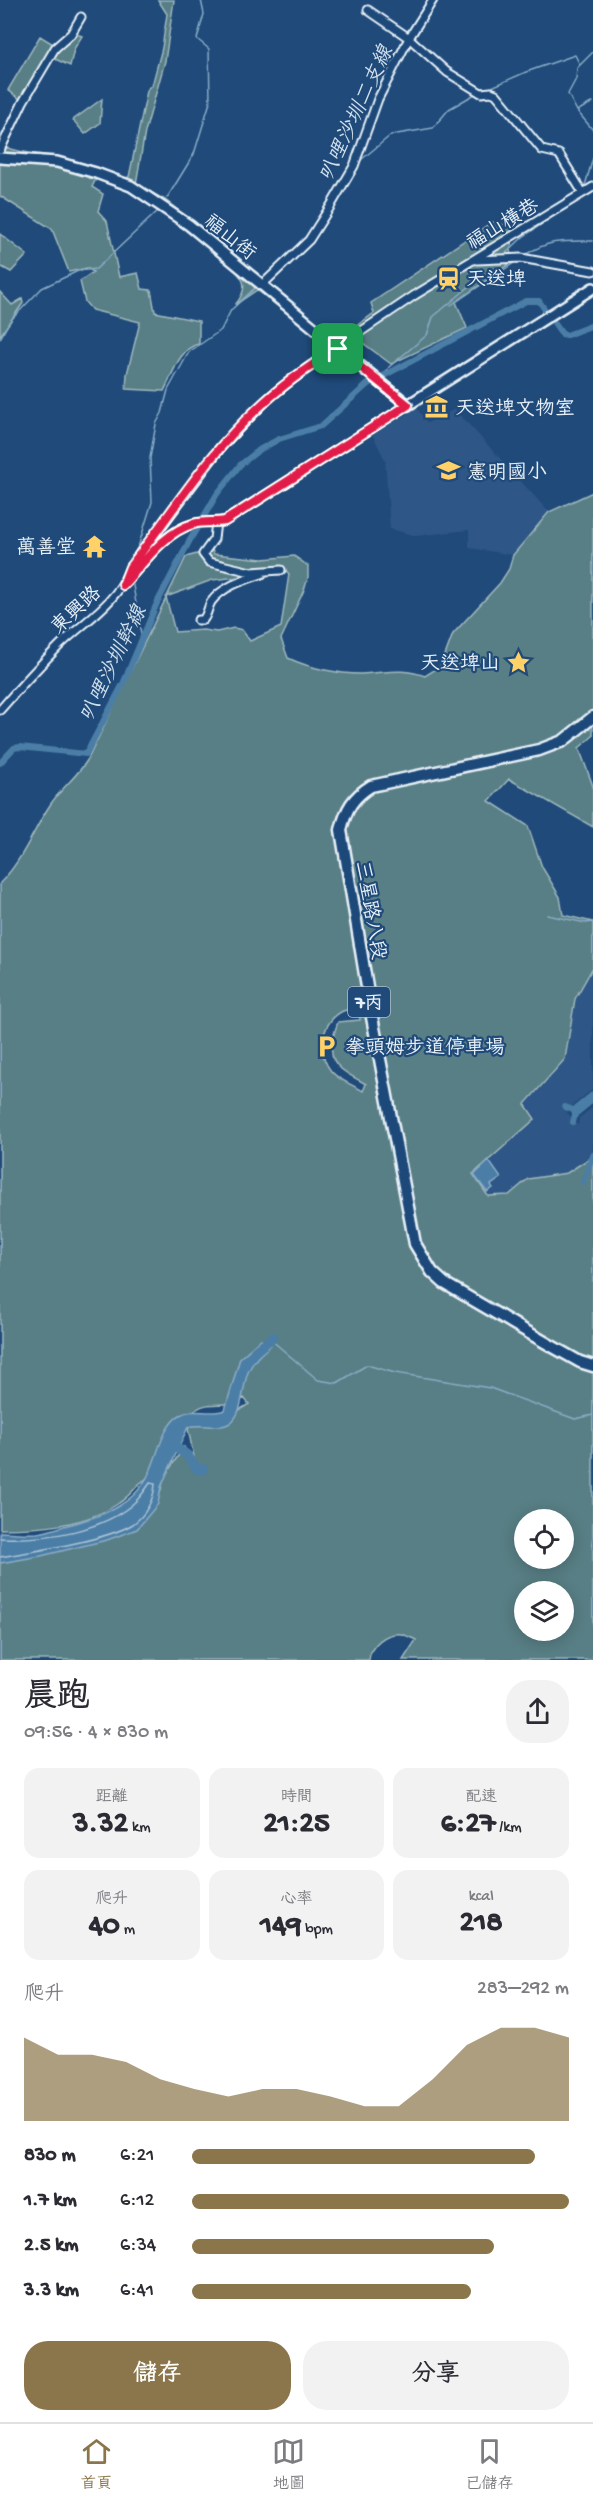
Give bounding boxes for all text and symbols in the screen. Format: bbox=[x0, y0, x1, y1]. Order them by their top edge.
water label: 叭哩沙圳二支線 bbox=[314, 41, 401, 186]
street label: 福山橫巷 bbox=[463, 193, 545, 256]
street label: 福山街 bbox=[198, 210, 260, 267]
station icon: 天送埤 bbox=[435, 265, 461, 291]
place label: 天送埤 bbox=[466, 268, 526, 293]
pin bbox=[312, 323, 363, 374]
icon: arrive bbox=[321, 332, 354, 365]
museum icon: 天送埤文物室 bbox=[424, 394, 450, 420]
place label: 天送埤文物室 bbox=[455, 397, 575, 422]
school or university icon: 憲明國小 bbox=[436, 458, 462, 484]
place label: 憲明國小 bbox=[467, 461, 547, 486]
temple icon: 萬善堂 bbox=[81, 533, 107, 559]
place label: 萬善堂 bbox=[16, 536, 76, 561]
street label: 東興路 bbox=[46, 581, 108, 640]
water label: 叭哩沙圳幹線 bbox=[74, 601, 154, 727]
place icon: 天送埤山 bbox=[505, 649, 531, 675]
place label: 天送埤山 bbox=[420, 652, 500, 677]
street label: 三星路八段 bbox=[349, 859, 391, 962]
road number: 7丙 bbox=[348, 987, 390, 1017]
parking icon: 拳頭姆步道停車場 bbox=[314, 1033, 340, 1059]
place label: 拳頭姆步道停車場 bbox=[345, 1036, 505, 1061]
map controls bbox=[514, 1509, 574, 1641]
button: locate bbox=[514, 1509, 574, 1569]
button: layers bbox=[514, 1581, 574, 1641]
text: 晨跑 bbox=[24, 1680, 90, 1718]
button: share bbox=[506, 1680, 569, 1743]
text: 09:56 · 4 × 830 m bbox=[24, 1722, 168, 1745]
text: 距離 bbox=[96, 1789, 128, 1808]
text: 時間 bbox=[280, 1789, 313, 1808]
text: 配速 bbox=[465, 1789, 497, 1808]
text: 3.32 bbox=[73, 1808, 128, 1843]
text: 21:25 bbox=[263, 1808, 330, 1843]
text: 6:27 bbox=[441, 1808, 496, 1843]
text: km bbox=[128, 1819, 151, 1838]
text: /km bbox=[496, 1819, 522, 1838]
text: kcal bbox=[469, 1888, 494, 1907]
text: 爬升 bbox=[96, 1891, 128, 1910]
text: 心率 bbox=[280, 1891, 313, 1910]
text: 218 bbox=[460, 1907, 503, 1942]
text: 40 bbox=[89, 1910, 120, 1945]
text: 149 bbox=[260, 1910, 301, 1945]
text: m bbox=[120, 1921, 135, 1940]
text: bpm bbox=[301, 1921, 333, 1940]
text: 283–292 m bbox=[477, 1978, 569, 2001]
text: 爬升 bbox=[24, 1984, 64, 2007]
text: 830 m bbox=[24, 2145, 76, 2168]
text: 6:21 bbox=[120, 2145, 154, 2168]
text: 1.7 km bbox=[24, 2190, 77, 2213]
text: 6:12 bbox=[120, 2190, 154, 2213]
text: 2.5 km bbox=[24, 2235, 78, 2258]
text: 6:34 bbox=[120, 2235, 156, 2258]
text: 3.3 km bbox=[24, 2280, 79, 2303]
text: 6:41 bbox=[120, 2280, 154, 2303]
button: 儲存 bbox=[24, 2341, 291, 2410]
button: 分享 bbox=[303, 2341, 569, 2410]
tab: 首頁 bbox=[80, 2435, 113, 2495]
tab: 地圖 bbox=[272, 2435, 305, 2495]
tab: 已儲存 bbox=[465, 2435, 513, 2495]

